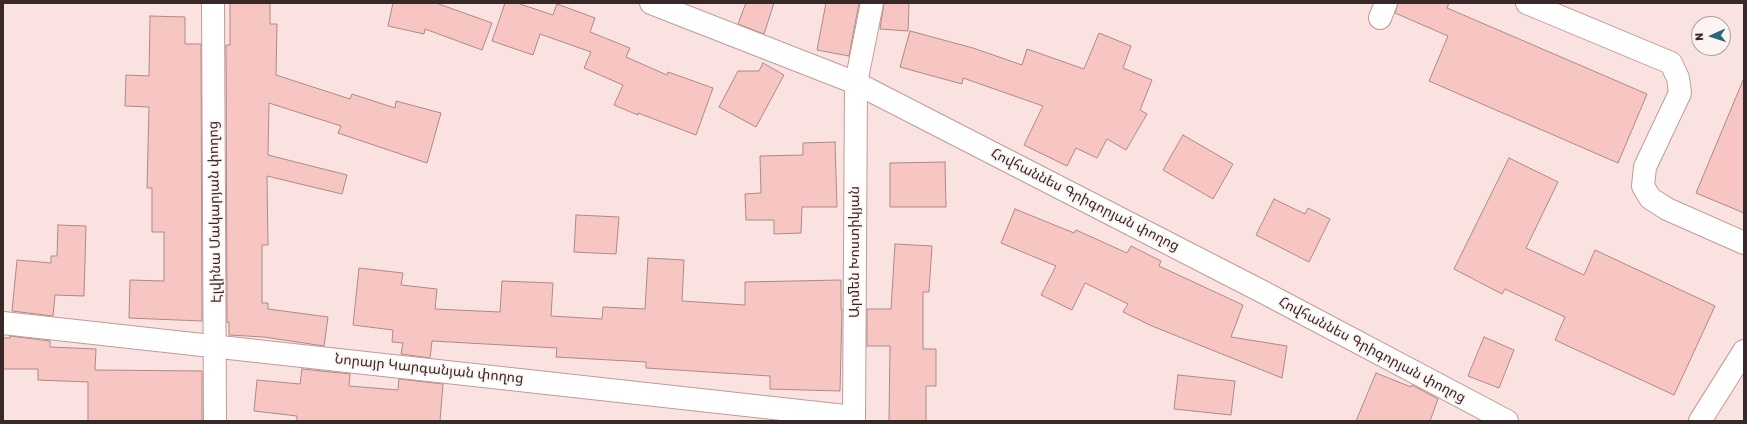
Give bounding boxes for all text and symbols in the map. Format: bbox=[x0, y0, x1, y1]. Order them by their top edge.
north arrow bbox=[1691, 16, 1731, 56]
text: N bbox=[1693, 32, 1706, 41]
street label: Էլվինա Մակարյան փողոց bbox=[205, 121, 225, 303]
street label: Հովհաննես Գրիգորյան փողոց bbox=[988, 145, 1182, 255]
street label: Արմեն Խոստիկյան bbox=[847, 186, 863, 318]
street label: Հովհաննես Գրիգորյան փողոց bbox=[1276, 293, 1468, 407]
street label: Նորայր Կարգանյան փողոց bbox=[334, 351, 524, 387]

